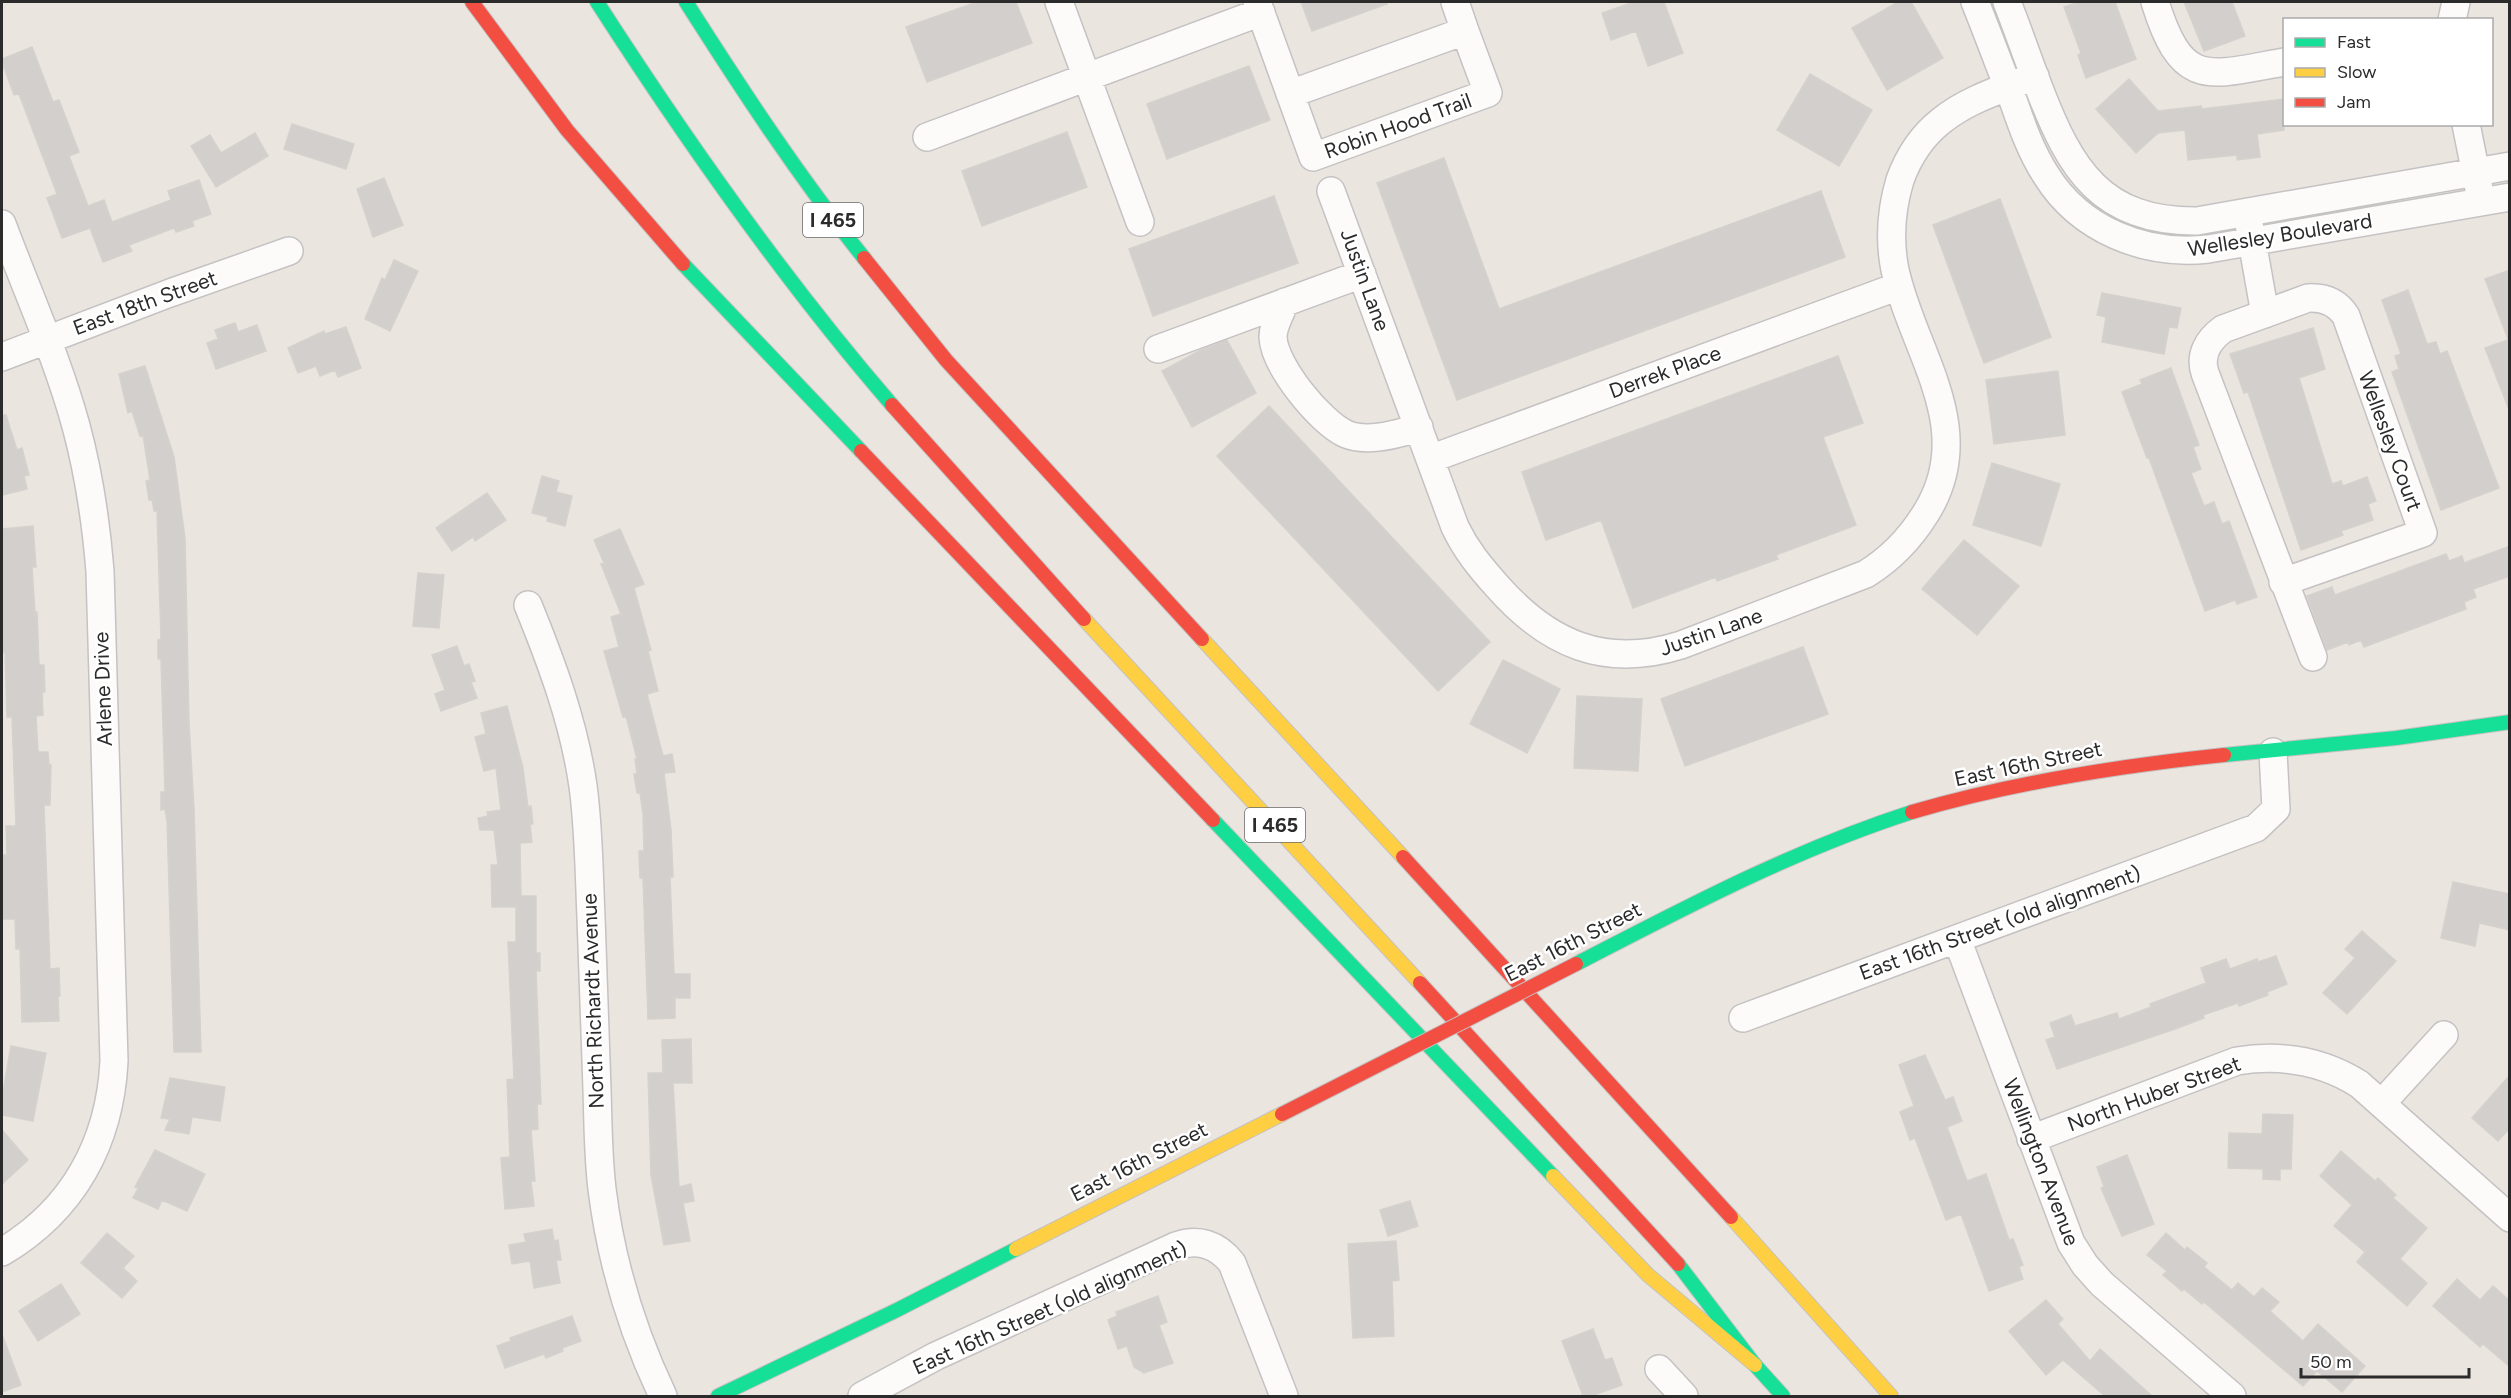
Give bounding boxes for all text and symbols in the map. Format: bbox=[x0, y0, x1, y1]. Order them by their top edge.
legend bbox=[2283, 18, 2493, 126]
text: Fast bbox=[2337, 31, 2371, 53]
text: Slow bbox=[2337, 61, 2376, 83]
street label: Robin Hood Trail bbox=[1321, 87, 1475, 164]
text: Jam bbox=[2337, 91, 2371, 113]
road number: I 465 bbox=[803, 203, 863, 237]
street label: Wellesley Boulevard bbox=[2186, 208, 2374, 261]
street label: Justin Lane bbox=[1335, 225, 1395, 334]
street label: East 18th Street bbox=[69, 265, 220, 340]
street label: Derrek Place bbox=[1605, 340, 1724, 403]
street label: Wellesley Court bbox=[2354, 367, 2427, 514]
street label: Justin Lane bbox=[1656, 602, 1765, 661]
street label: Arlene Drive bbox=[88, 631, 117, 747]
street label: East 16th Street bbox=[1952, 736, 2104, 791]
road number: I 465 bbox=[1245, 808, 1305, 842]
street label: East 16th Street (old alignment) bbox=[1856, 860, 2144, 985]
street label: North Richardt Avenue bbox=[576, 893, 609, 1109]
street label: East 16th Street bbox=[1500, 896, 1645, 987]
street label: North Huber Street bbox=[2064, 1051, 2244, 1137]
street label: Wellington Avenue bbox=[1998, 1075, 2085, 1249]
street label: East 16th Street bbox=[1066, 1116, 1211, 1207]
street label: East 16th Street (old alignment) bbox=[909, 1236, 1191, 1380]
scale bar bbox=[2301, 1341, 2469, 1379]
text: 50 m bbox=[2310, 1351, 2352, 1373]

